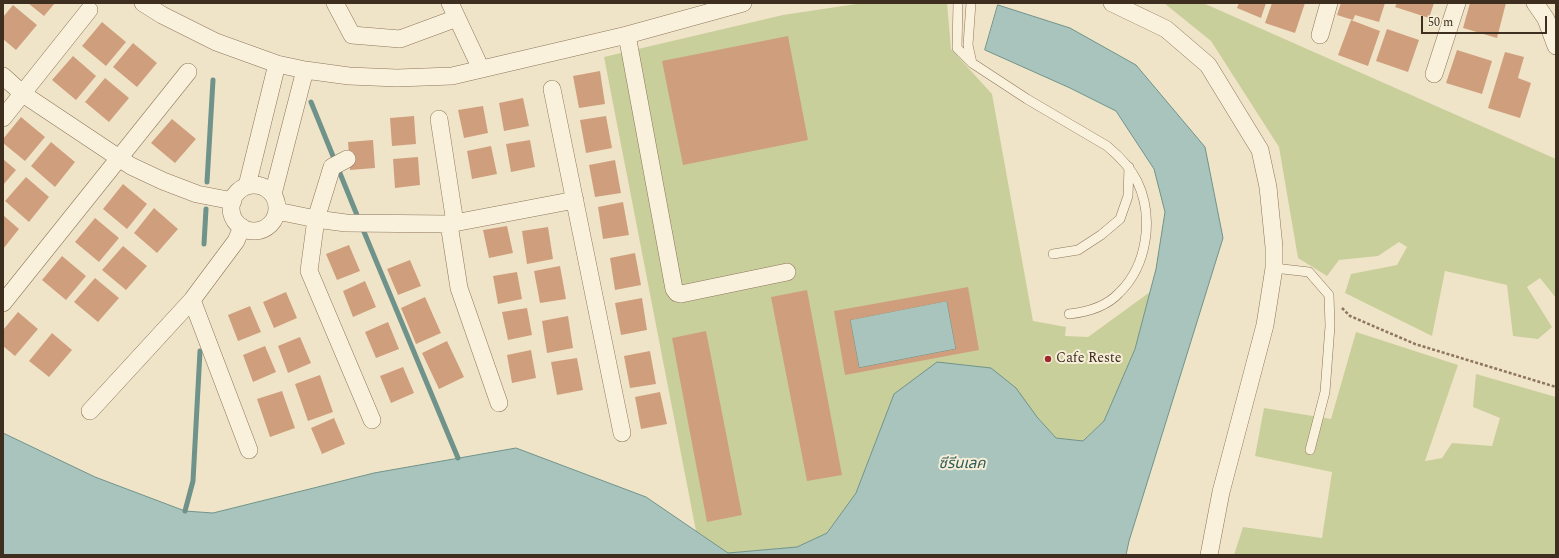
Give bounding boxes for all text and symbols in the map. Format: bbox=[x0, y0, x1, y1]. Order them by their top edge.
scale bar bbox=[1423, 8, 1549, 34]
text: 50 m bbox=[1428, 13, 1453, 32]
place label: Cafe Reste bbox=[1056, 351, 1122, 367]
marker: Cafe Reste bbox=[1043, 354, 1053, 364]
water label: ซีรีนเลค bbox=[939, 456, 985, 474]

